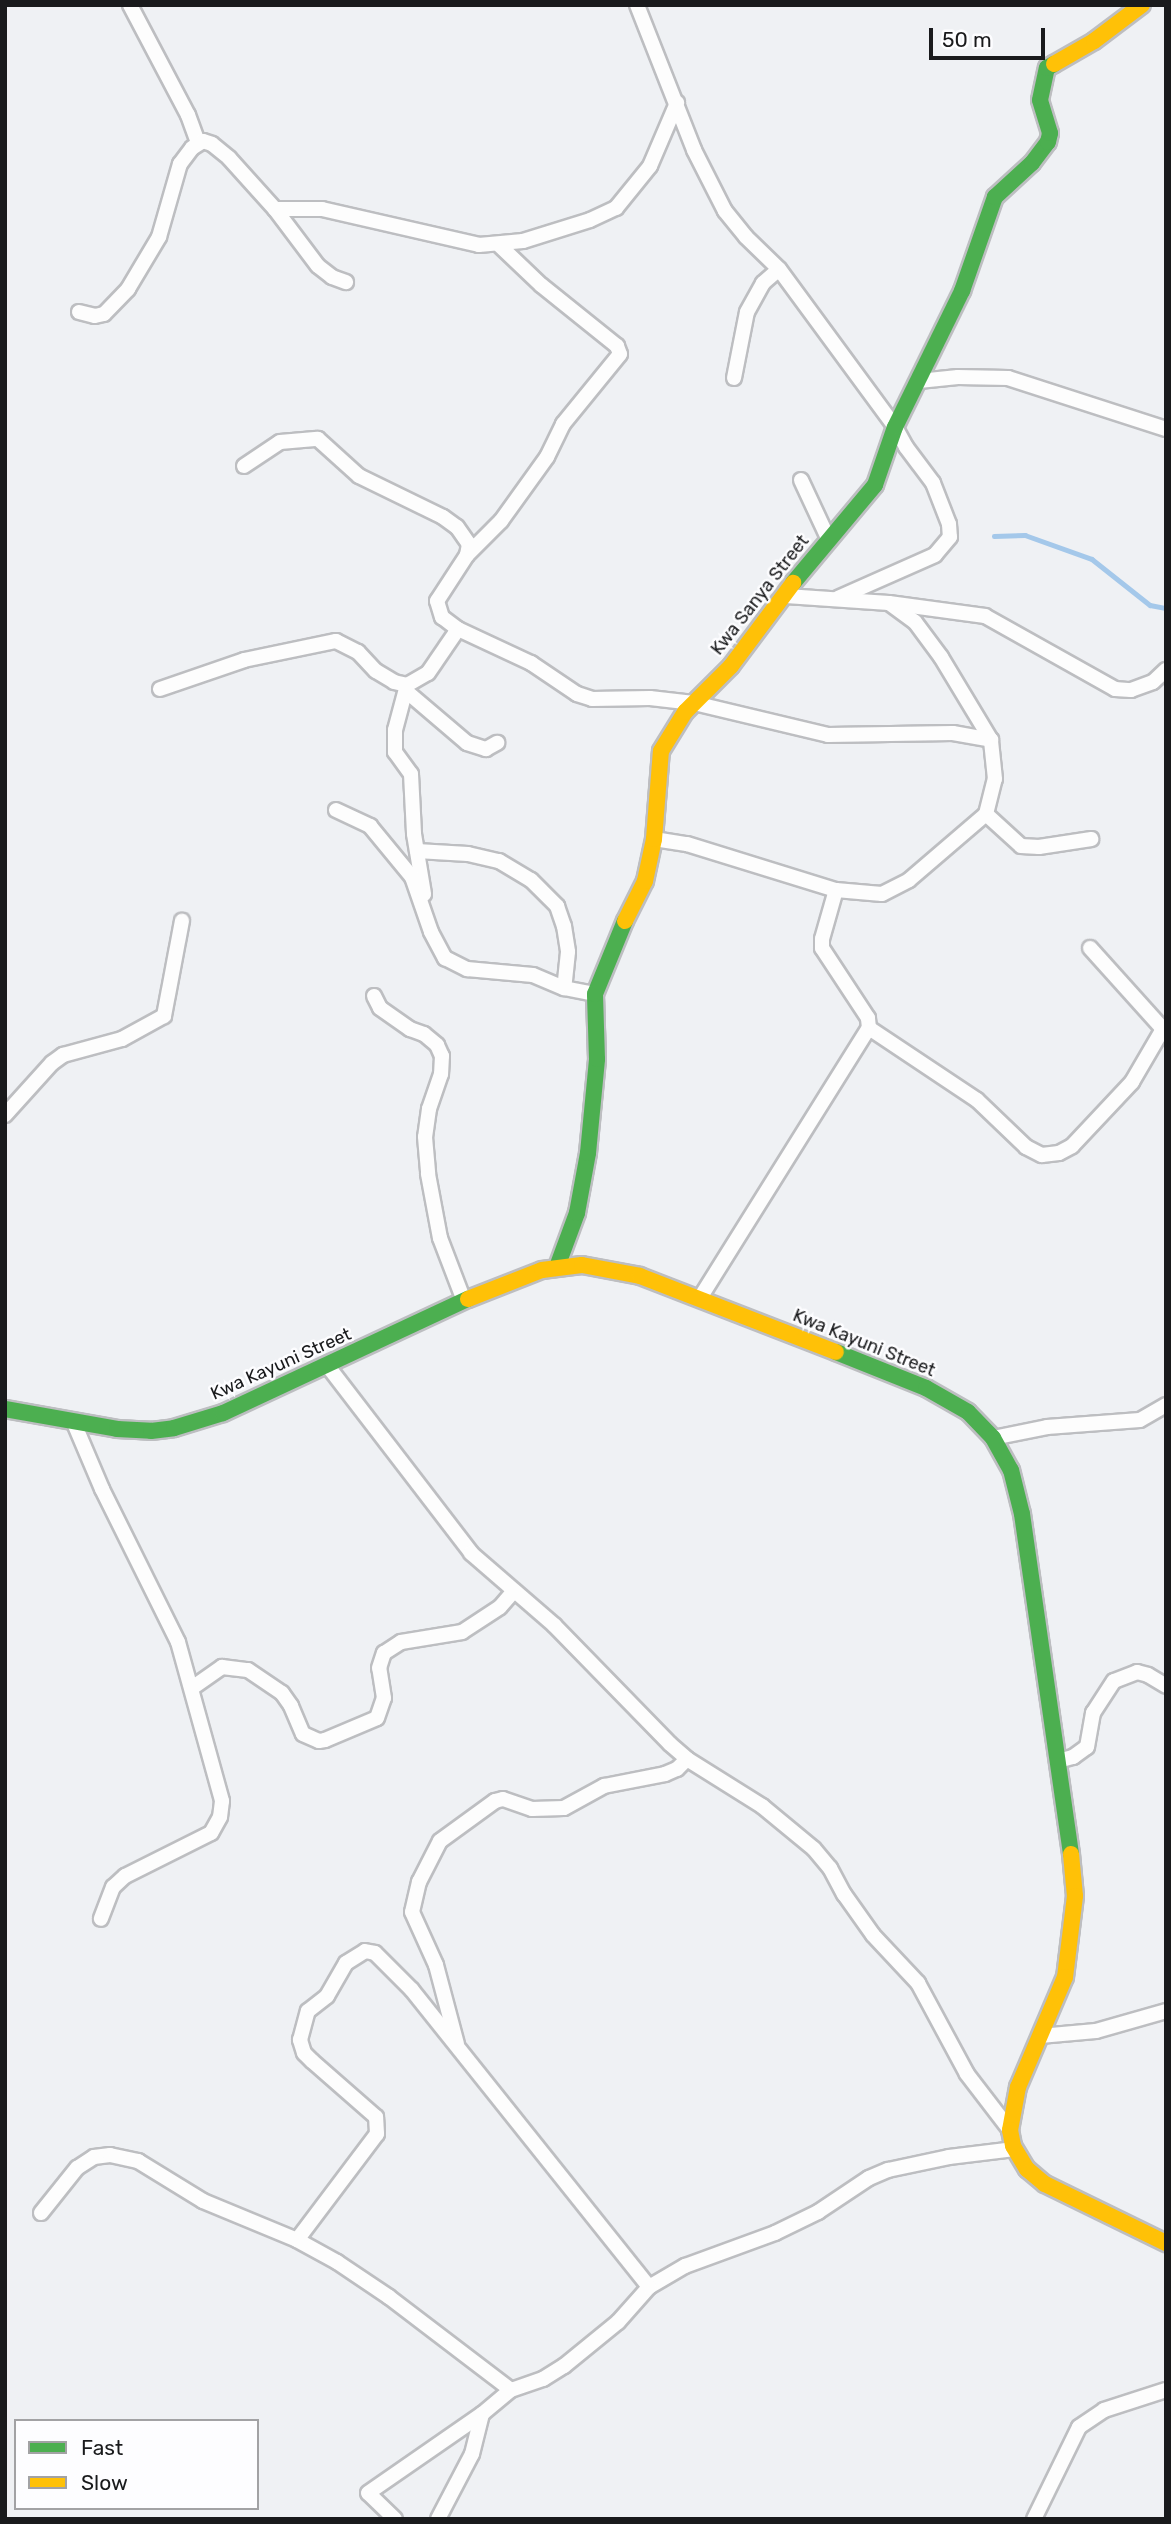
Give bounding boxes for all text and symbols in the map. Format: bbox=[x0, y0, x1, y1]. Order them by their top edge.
scale bar bbox=[933, 14, 1048, 58]
text: 50 m bbox=[942, 27, 992, 52]
street label: Kwa Sanya Street bbox=[706, 531, 814, 659]
street label: Kwa Kayuni Street bbox=[790, 1305, 938, 1381]
street label: Kwa Kayuni Street bbox=[207, 1323, 355, 1405]
legend bbox=[14, 2419, 259, 2510]
text: Fast bbox=[81, 2435, 123, 2460]
text: Slow bbox=[81, 2470, 128, 2495]

